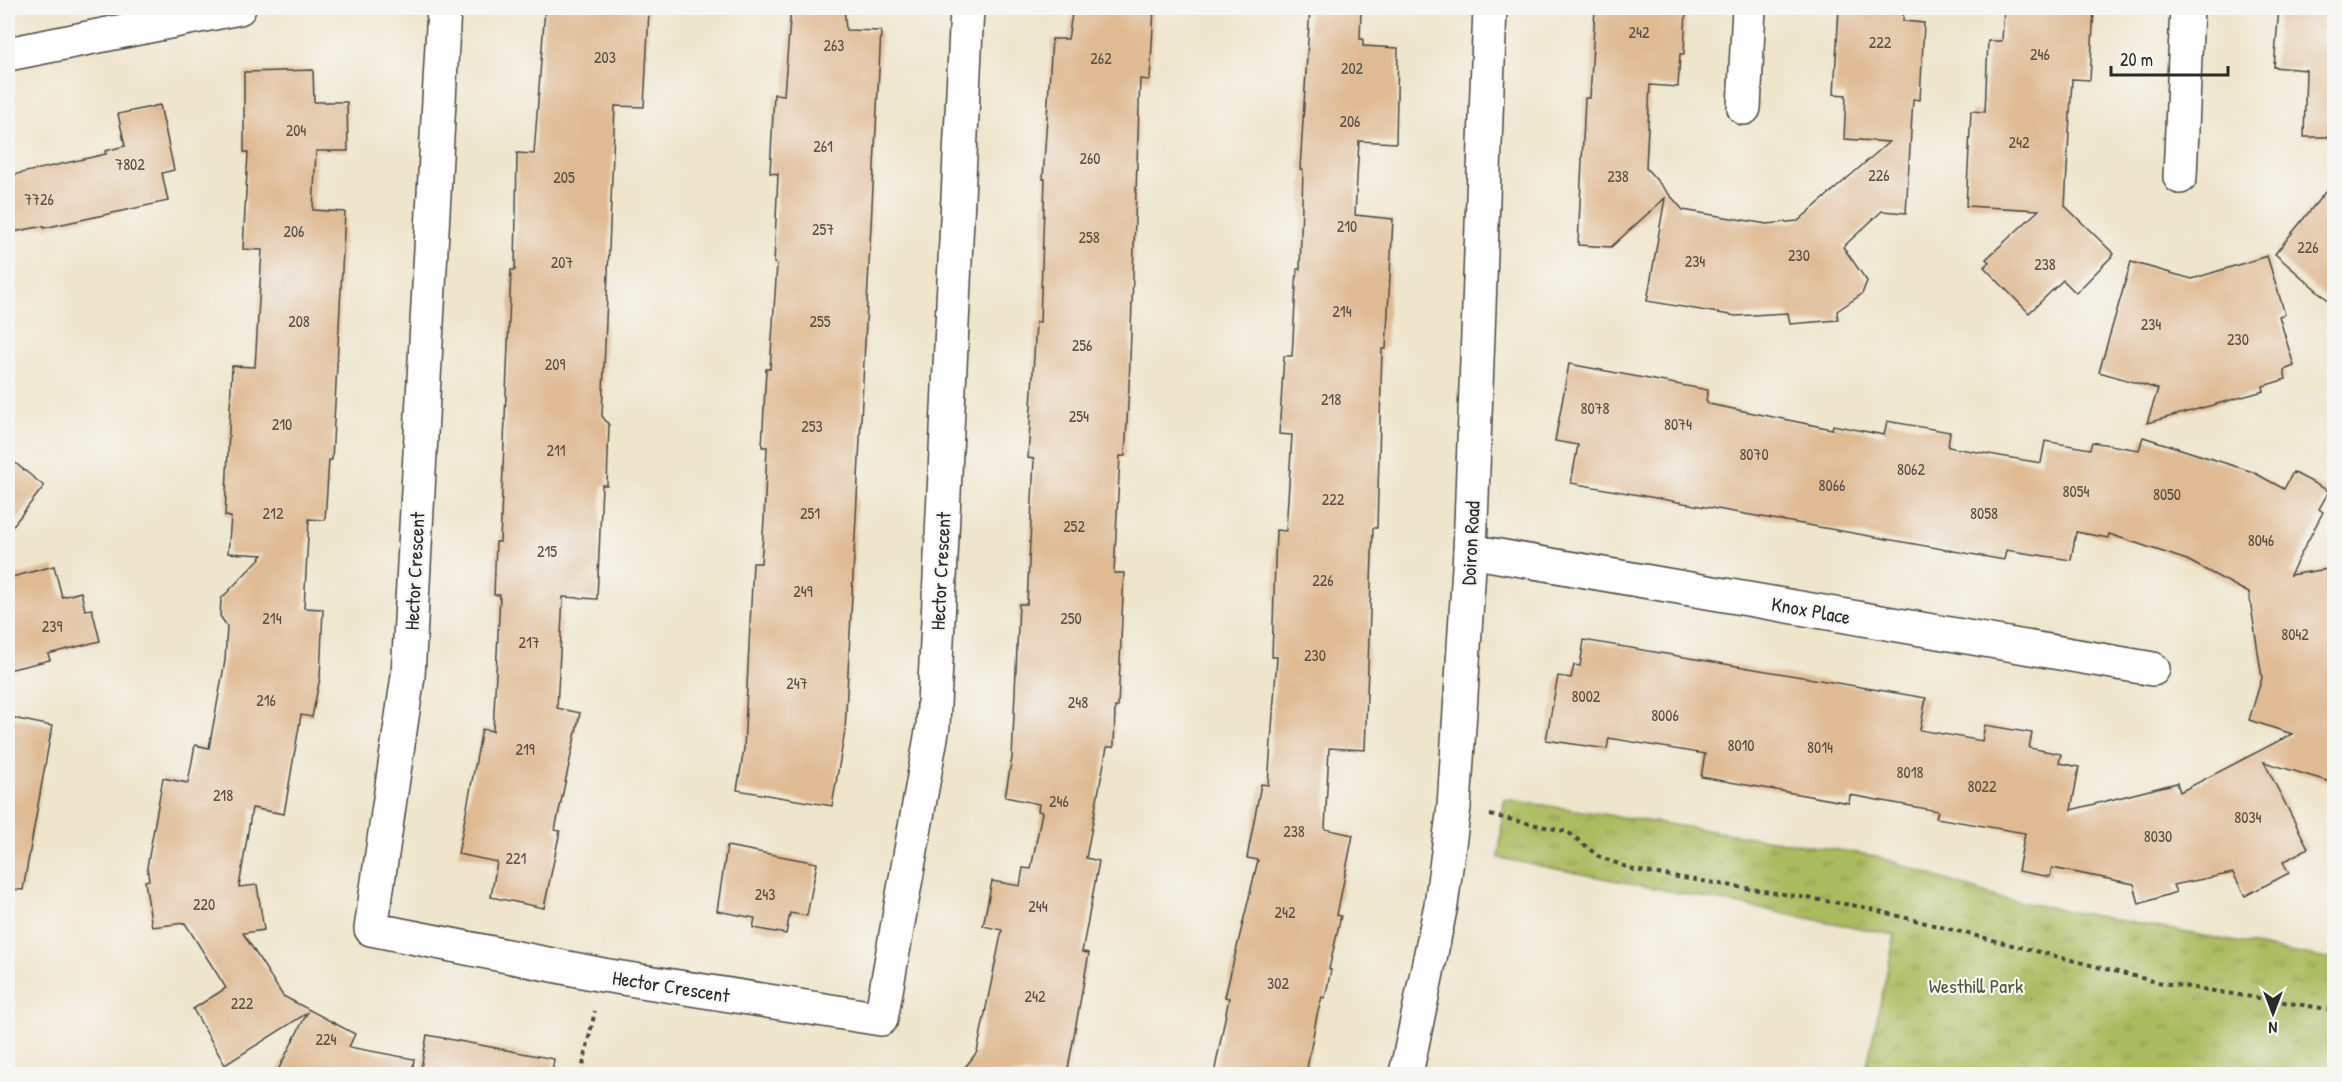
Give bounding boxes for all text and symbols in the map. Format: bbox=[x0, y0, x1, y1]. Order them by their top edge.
house number: 242 bbox=[1629, 21, 1650, 43]
house number: 222 bbox=[1869, 31, 1892, 53]
house number: 263 bbox=[823, 34, 845, 56]
scale bar bbox=[2111, 39, 2228, 77]
house number: 246 bbox=[2030, 43, 2050, 65]
house number: 203 bbox=[594, 46, 616, 68]
house number: 262 bbox=[1090, 47, 1112, 69]
text: 20 m bbox=[2120, 47, 2153, 72]
house number: 202 bbox=[1341, 57, 1364, 79]
house number: 206 bbox=[1339, 110, 1361, 132]
house number: 204 bbox=[286, 119, 306, 141]
house number: 242 bbox=[2009, 131, 2030, 153]
house number: 261 bbox=[813, 135, 833, 157]
house number: 260 bbox=[1079, 147, 1101, 169]
house number: 7802 bbox=[115, 153, 145, 175]
house number: 226 bbox=[1868, 164, 1890, 186]
house number: 238 bbox=[1607, 165, 1629, 187]
house number: 205 bbox=[553, 166, 575, 188]
house number: 7726 bbox=[24, 188, 54, 210]
house number: 210 bbox=[1337, 215, 1357, 237]
house number: 257 bbox=[812, 218, 834, 240]
house number: 206 bbox=[283, 220, 305, 242]
house number: 258 bbox=[1078, 226, 1100, 248]
house number: 226 bbox=[2297, 236, 2319, 258]
house number: 230 bbox=[1788, 244, 1810, 266]
house number: 234 bbox=[1685, 250, 1705, 272]
house number: 207 bbox=[551, 251, 573, 273]
house number: 238 bbox=[2034, 253, 2056, 275]
house number: 214 bbox=[1332, 300, 1352, 322]
house number: 208 bbox=[288, 310, 310, 332]
house number: 255 bbox=[809, 310, 831, 332]
house number: 234 bbox=[2141, 313, 2161, 335]
house number: 230 bbox=[2227, 328, 2249, 350]
house number: 256 bbox=[1072, 334, 1092, 356]
house number: 209 bbox=[545, 353, 565, 375]
house number: 218 bbox=[1321, 388, 1341, 410]
house number: 8078 bbox=[1581, 397, 1610, 419]
house number: 254 bbox=[1069, 405, 1089, 427]
house number: 210 bbox=[272, 413, 292, 435]
house number: 8074 bbox=[1664, 413, 1692, 435]
house number: 253 bbox=[801, 415, 823, 437]
house number: 211 bbox=[546, 439, 566, 461]
house number: 8070 bbox=[1739, 443, 1769, 465]
house number: 8062 bbox=[1897, 458, 1925, 480]
house number: 8066 bbox=[1819, 474, 1845, 496]
house number: 8054 bbox=[2063, 480, 2089, 502]
house number: 8050 bbox=[2153, 483, 2181, 505]
house number: 222 bbox=[1322, 488, 1345, 510]
street label: Doiron Road bbox=[1454, 500, 1486, 586]
house number: 212 bbox=[263, 502, 284, 524]
house number: 251 bbox=[800, 502, 820, 524]
house number: 8058 bbox=[1970, 502, 1998, 524]
street label: Hector Crescent bbox=[397, 510, 431, 631]
street label: Hector Crescent bbox=[923, 510, 957, 631]
house number: 252 bbox=[1063, 515, 1085, 537]
house number: 8046 bbox=[2248, 529, 2274, 551]
house number: 215 bbox=[537, 540, 557, 562]
house number: 226 bbox=[1312, 569, 1334, 591]
house number: 249 bbox=[793, 580, 813, 602]
street label: Knox Place bbox=[1769, 590, 1853, 630]
house number: 214 bbox=[262, 607, 282, 629]
house number: 250 bbox=[1060, 607, 1082, 629]
house number: 239 bbox=[42, 615, 62, 637]
house number: 8042 bbox=[2281, 623, 2309, 645]
house number: 217 bbox=[518, 631, 540, 653]
house number: 230 bbox=[1304, 644, 1326, 666]
house number: 247 bbox=[786, 672, 808, 694]
house number: 8002 bbox=[1572, 685, 1601, 707]
house number: 216 bbox=[256, 689, 276, 711]
house number: 248 bbox=[1068, 691, 1088, 713]
house number: 8006 bbox=[1651, 704, 1679, 726]
house number: 8010 bbox=[1727, 734, 1755, 756]
house number: 8014 bbox=[1807, 736, 1833, 758]
house number: 219 bbox=[515, 738, 535, 760]
house number: 8018 bbox=[1897, 761, 1923, 783]
house number: 8022 bbox=[1967, 775, 1997, 797]
house number: 218 bbox=[213, 784, 233, 806]
house number: 246 bbox=[1049, 790, 1069, 812]
house number: 8034 bbox=[2234, 806, 2262, 828]
house number: 238 bbox=[1283, 820, 1305, 842]
house number: 8030 bbox=[2144, 825, 2172, 847]
house number: 221 bbox=[506, 847, 527, 869]
house number: 243 bbox=[755, 883, 775, 905]
house number: 220 bbox=[193, 893, 215, 915]
house number: 244 bbox=[1028, 895, 1048, 917]
house number: 242 bbox=[1275, 901, 1296, 923]
street label: Hector Crescent bbox=[610, 963, 733, 1009]
house number: 302 bbox=[1267, 972, 1289, 994]
park label: Westhill Park bbox=[1929, 972, 2023, 999]
north arrow bbox=[2243, 983, 2303, 1043]
house number: 242 bbox=[1025, 985, 1046, 1007]
house number: 222 bbox=[231, 992, 254, 1014]
text: N bbox=[2268, 1017, 2277, 1039]
house number: 224 bbox=[316, 1028, 336, 1050]

